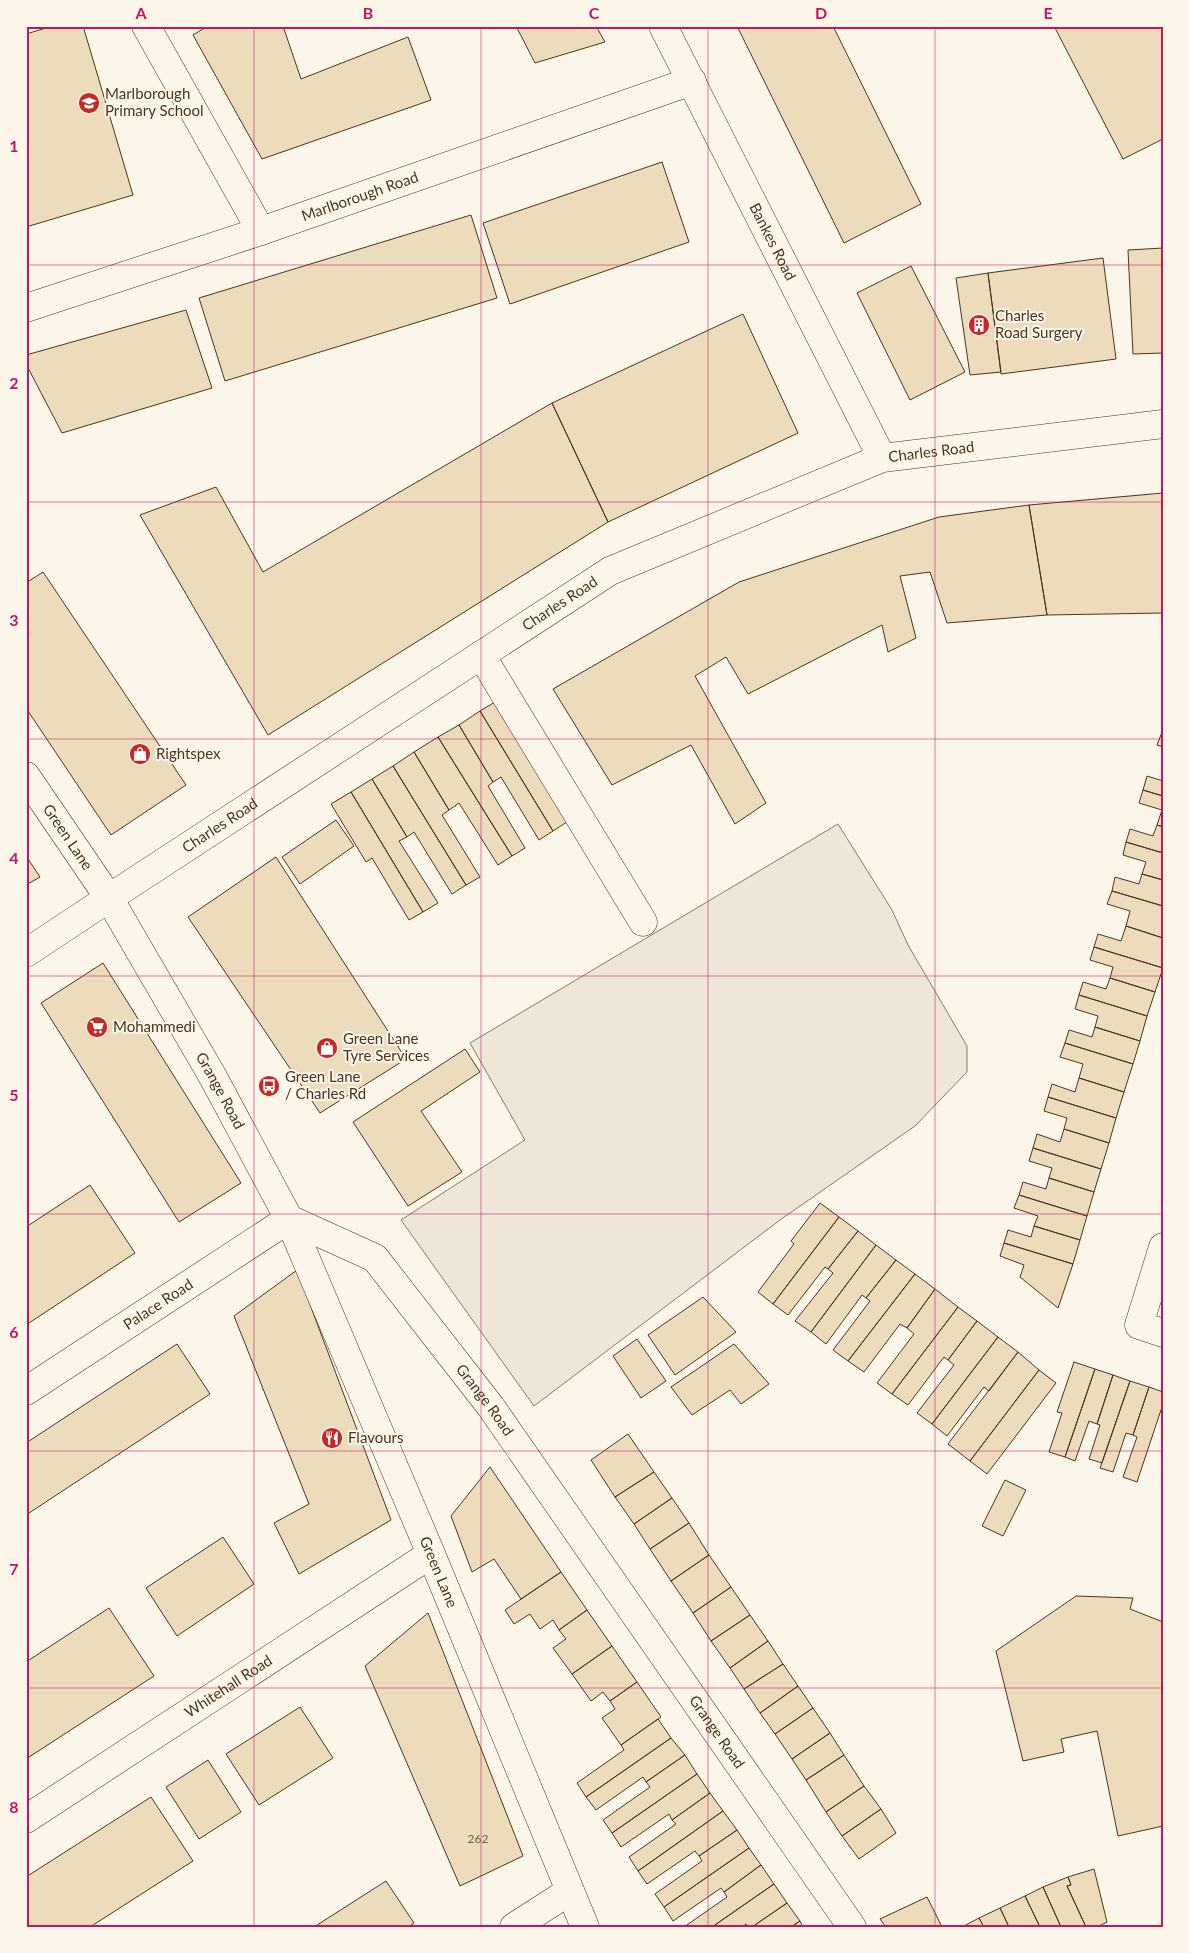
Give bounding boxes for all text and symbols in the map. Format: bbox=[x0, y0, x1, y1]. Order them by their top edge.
text: A bbox=[134, 3, 147, 22]
text: B bbox=[363, 3, 373, 22]
text: C bbox=[589, 3, 600, 22]
text: D bbox=[815, 3, 827, 22]
text: E bbox=[1043, 3, 1053, 22]
place label: Marlborough Primary School bbox=[105, 84, 204, 119]
school or university icon: Marlborough Primary School bbox=[77, 91, 101, 115]
text: 1 bbox=[9, 136, 19, 155]
street label: Marlborough Road bbox=[299, 167, 420, 224]
street label: Bankes Road bbox=[746, 200, 800, 283]
place label: Charles Road Surgery bbox=[995, 306, 1083, 341]
building icon: Charles Road Surgery bbox=[967, 313, 991, 337]
text: 2 bbox=[9, 373, 19, 392]
street label: Charles Road bbox=[887, 437, 975, 465]
street label: Charles Road bbox=[518, 572, 600, 634]
text: 3 bbox=[9, 610, 19, 629]
shop icon: Rightspex bbox=[128, 742, 152, 766]
place label: Rightspex bbox=[156, 744, 221, 762]
street label: Charles Road bbox=[178, 794, 260, 856]
street label: Green Lane bbox=[40, 800, 97, 873]
text: 4 bbox=[9, 848, 19, 867]
supermarket icon: Mohammedi bbox=[85, 1015, 109, 1039]
place label: Mohammedi bbox=[113, 1017, 196, 1035]
place label: Green Lane Tyre Services bbox=[343, 1029, 429, 1064]
shop icon: Green Lane Tyre Services bbox=[315, 1036, 339, 1060]
street label: Grange Road bbox=[193, 1049, 249, 1132]
place label: Green Lane / Charles Rd bbox=[285, 1067, 366, 1102]
bus stop icon: Green Lane / Charles Rd bbox=[257, 1074, 281, 1098]
text: 5 bbox=[9, 1085, 19, 1104]
street label: Palace Road bbox=[120, 1274, 196, 1333]
text: 6 bbox=[9, 1322, 19, 1341]
street label: Grange Road bbox=[453, 1360, 518, 1439]
restaurant icon: Flavours bbox=[320, 1426, 344, 1450]
place label: Flavours bbox=[348, 1428, 404, 1446]
street label: Green Lane bbox=[417, 1533, 462, 1610]
text: 7 bbox=[9, 1559, 19, 1578]
street label: Whitehall Road bbox=[181, 1651, 275, 1721]
street label: Grange Road bbox=[686, 1692, 749, 1771]
text: 8 bbox=[9, 1797, 19, 1816]
house number: 262 bbox=[468, 1831, 488, 1846]

